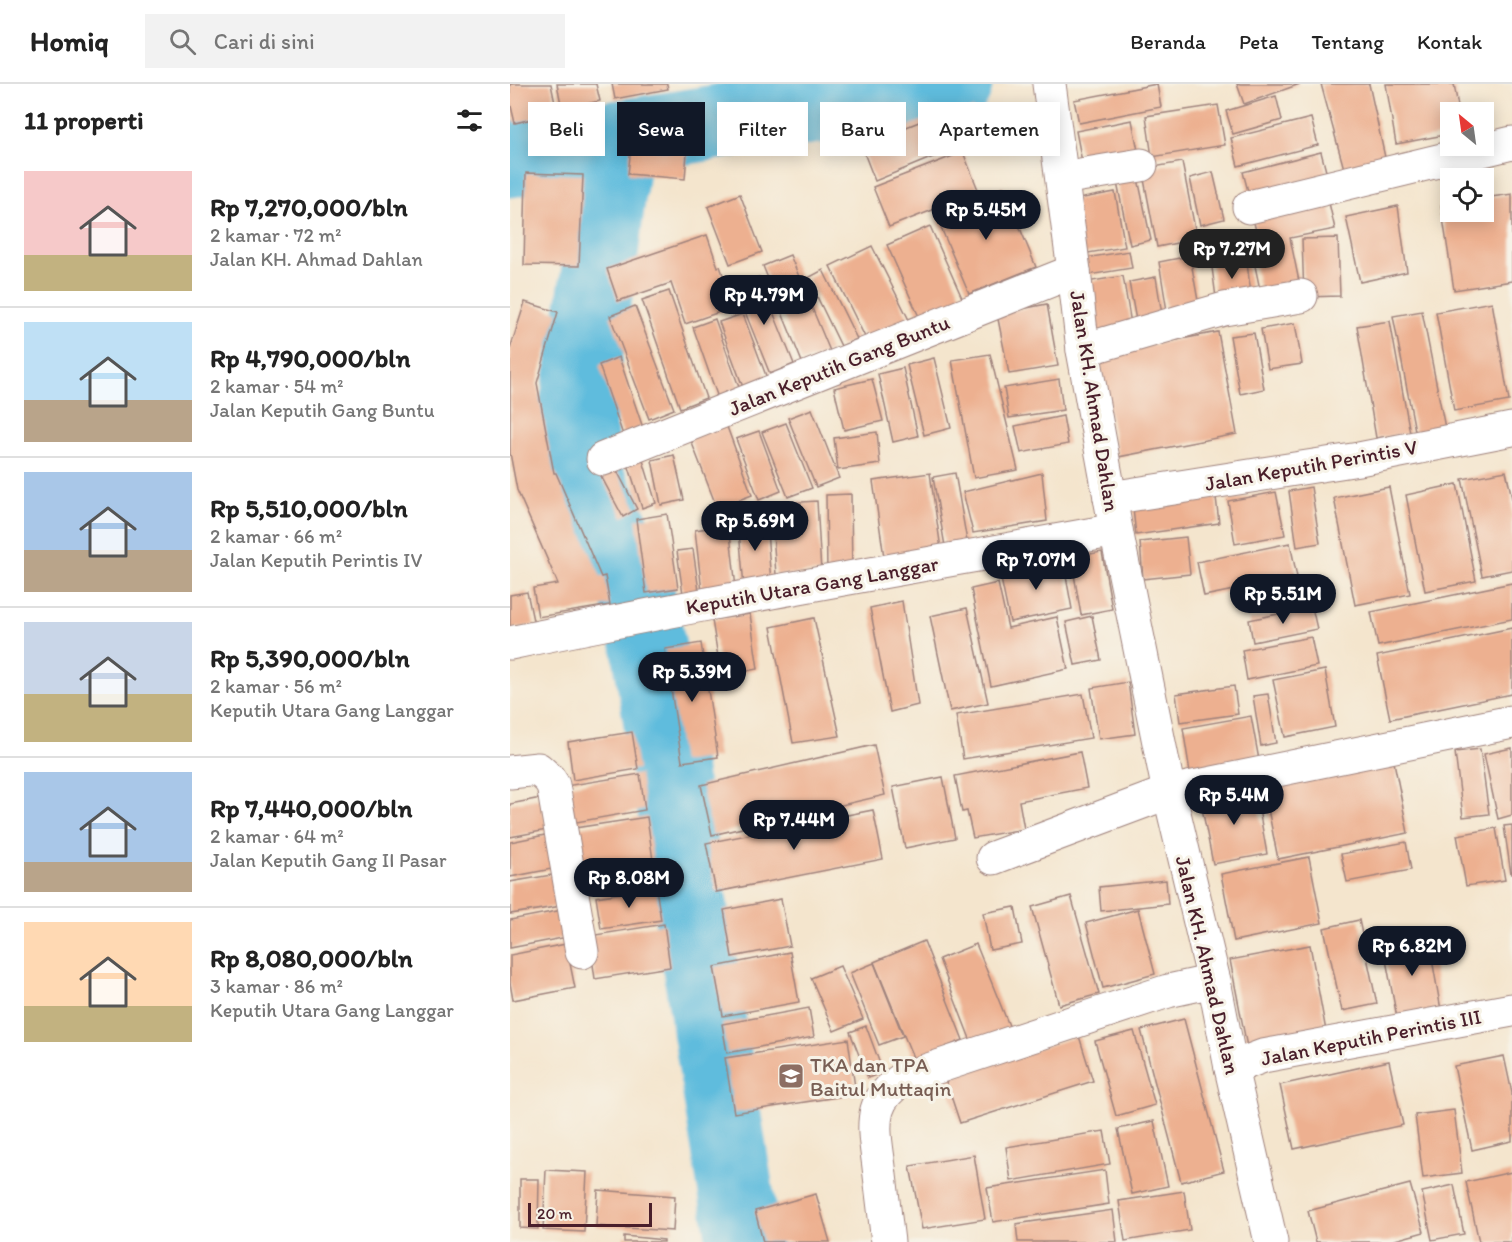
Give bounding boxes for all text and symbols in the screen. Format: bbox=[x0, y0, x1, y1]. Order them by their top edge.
search box bbox=[145, 14, 565, 68]
text: Homiq bbox=[30, 24, 109, 58]
icon: search bbox=[166, 25, 199, 58]
text: Cari di sini bbox=[214, 28, 315, 55]
text: Beranda bbox=[1130, 29, 1206, 54]
text: Peta bbox=[1239, 29, 1279, 54]
text: Tentang bbox=[1312, 29, 1384, 54]
text: Kontak bbox=[1417, 29, 1482, 54]
chip: Beli bbox=[528, 102, 605, 156]
chip: Sewa bbox=[617, 102, 705, 156]
chip: Filter bbox=[717, 102, 808, 156]
chip: Baru bbox=[820, 102, 906, 156]
chip: Apartemen bbox=[918, 102, 1060, 156]
north arrow bbox=[1440, 102, 1494, 156]
map controls bbox=[1440, 102, 1494, 222]
text: 11 properti bbox=[24, 104, 144, 136]
icon: filters bbox=[453, 104, 486, 137]
button: locate bbox=[1440, 168, 1494, 222]
pin: Rp 5.45M bbox=[924, 190, 1048, 241]
text: Rp 7,270,000/bln bbox=[210, 191, 408, 223]
icon: home bbox=[72, 195, 144, 267]
text: Rp 5.45M bbox=[946, 197, 1026, 221]
text: 2 kamar · 72 m² bbox=[210, 223, 341, 247]
pin: Rp 7.27M bbox=[1170, 229, 1294, 280]
text: Rp 7.27M bbox=[1193, 236, 1271, 260]
text: Jalan KH. Ahmad Dahlan bbox=[210, 247, 423, 271]
pin: Rp 4.79M bbox=[702, 275, 826, 326]
text: Rp 4.79M bbox=[724, 282, 804, 306]
street label: Jalan KH. Ahmad Dahlan bbox=[1065, 289, 1125, 513]
street label: Jalan Keputih Gang Buntu bbox=[725, 309, 953, 421]
text: Rp 4,790,000/bln bbox=[210, 342, 410, 374]
icon: home bbox=[72, 346, 144, 418]
text: 2 kamar · 54 m² bbox=[210, 374, 344, 398]
text: Jalan Keputih Gang Buntu bbox=[210, 398, 435, 422]
street label: Jalan Keputih Perintis V bbox=[1203, 434, 1420, 496]
text: Rp 5,510,000/bln bbox=[210, 492, 408, 524]
icon: home bbox=[72, 496, 144, 568]
pin: Rp 5.69M bbox=[693, 501, 817, 552]
text: Rp 5.69M bbox=[715, 508, 795, 532]
text: 2 kamar · 66 m² bbox=[210, 524, 342, 548]
pin: Rp 7.07M bbox=[974, 540, 1098, 591]
text: Rp 7.07M bbox=[996, 547, 1076, 571]
text: Jalan Keputih Perintis IV bbox=[210, 548, 422, 572]
street label: Keputih Utara Gang Langgar bbox=[684, 550, 940, 620]
pin: Rp 5.51M bbox=[1221, 574, 1345, 625]
text: Rp 5.51M bbox=[1244, 581, 1322, 605]
text: Rp 5,390,000/bln bbox=[210, 642, 410, 674]
icon: home bbox=[72, 646, 144, 718]
pin: Rp 5.39M bbox=[630, 652, 754, 703]
text: Rp 5.39M bbox=[652, 659, 732, 683]
text: 2 kamar · 56 m² bbox=[210, 674, 342, 698]
text: Keputih Utara Gang Langgar bbox=[210, 698, 454, 722]
pin: Rp 5.4M bbox=[1179, 775, 1289, 826]
text: Rp 5.4M bbox=[1199, 782, 1269, 806]
text: Rp 7,440,000/bln bbox=[210, 792, 412, 824]
icon: home bbox=[72, 796, 144, 868]
pin: Rp 7.44M bbox=[732, 800, 856, 851]
text: Rp 7.44M bbox=[753, 807, 835, 831]
text: 2 kamar · 64 m² bbox=[210, 824, 344, 848]
text: Jalan Keputih Gang II Pasar bbox=[210, 848, 447, 872]
street label: Jalan KH. Ahmad Dahlan bbox=[1171, 853, 1245, 1077]
pin: Rp 8.08M bbox=[567, 858, 691, 909]
text: Rp 8.08M bbox=[588, 865, 670, 889]
pin: Rp 6.82M bbox=[1350, 926, 1474, 977]
text: Rp 6.82M bbox=[1372, 933, 1452, 957]
text: Rp 8,080,000/bln bbox=[210, 942, 413, 974]
icon: home bbox=[72, 946, 144, 1018]
text: 3 kamar · 86 m² bbox=[210, 974, 343, 998]
text: Keputih Utara Gang Langgar bbox=[210, 998, 454, 1022]
street label: Jalan Keputih Perintis III bbox=[1259, 1003, 1483, 1071]
place label: TKA dan TPA Baitul Muttaqin bbox=[810, 1052, 952, 1101]
school or university icon: TKA dan TPA Baitul Muttaqin bbox=[776, 1061, 806, 1091]
scale bar bbox=[528, 1200, 652, 1228]
text: 20 m bbox=[537, 1204, 572, 1223]

